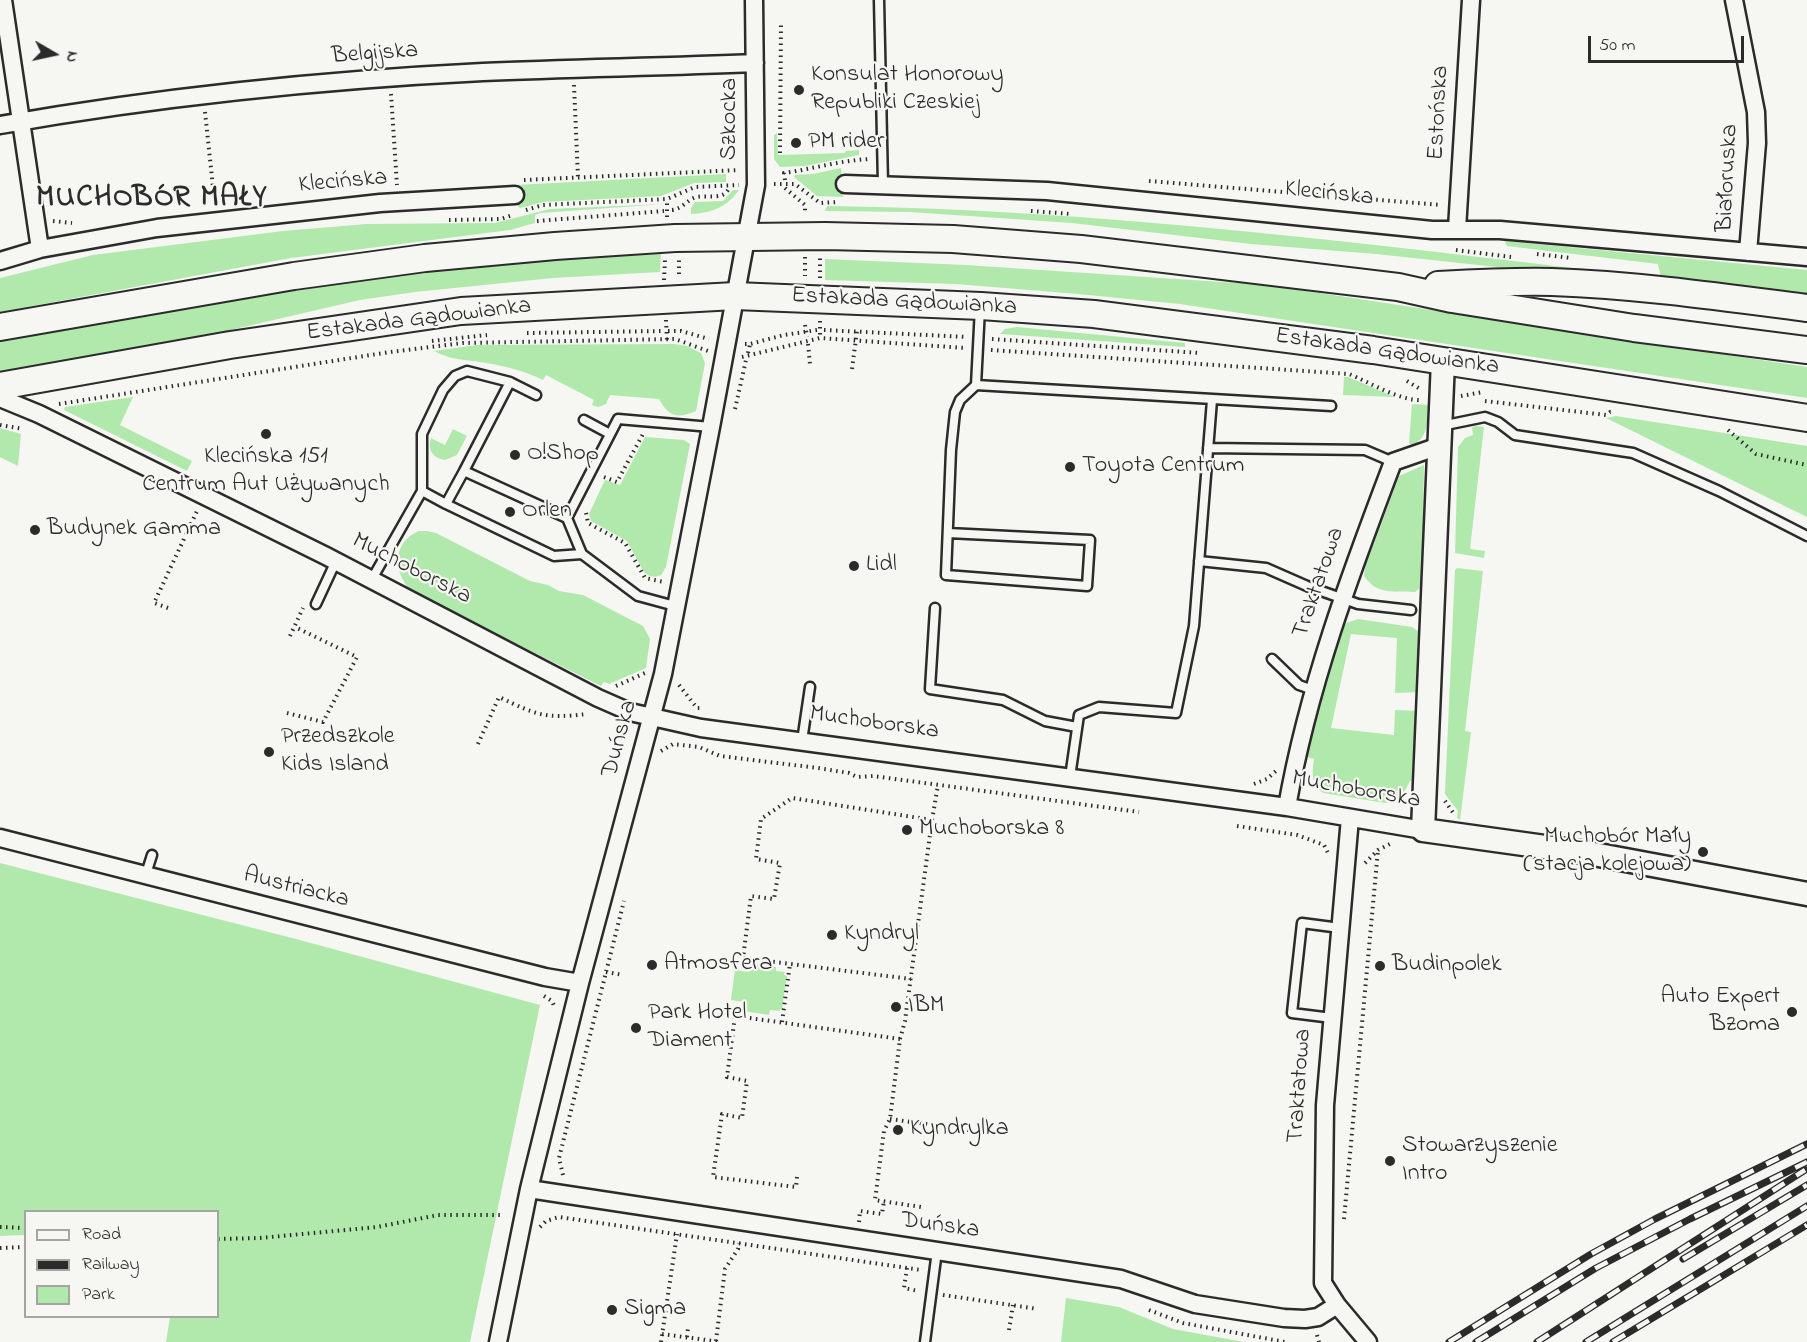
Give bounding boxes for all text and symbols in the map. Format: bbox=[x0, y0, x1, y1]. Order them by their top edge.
north arrow bbox=[24, 24, 84, 84]
scale bar bbox=[1591, 24, 1747, 62]
text: 50 m bbox=[1599, 33, 1636, 59]
street label: Belgijska bbox=[331, 38, 419, 72]
text: N bbox=[59, 50, 84, 64]
place label: Konsulat Honorowy Republiki Czeskiej bbox=[811, 62, 1004, 118]
street label: Estońska bbox=[1423, 65, 1457, 161]
street label: Szkocka bbox=[717, 78, 745, 160]
marker: Konsulat Honorowy Republiki Czeskiej bbox=[792, 83, 806, 97]
street label: Białoruska bbox=[1712, 123, 1746, 233]
place label: PM rider bbox=[808, 129, 884, 157]
marker: PM rider bbox=[789, 136, 803, 150]
street label: Klecińska bbox=[297, 165, 389, 201]
street label: Klecińska bbox=[1283, 176, 1375, 214]
district label: MUCHOBÓR MAŁY bbox=[36, 182, 268, 218]
street label: Estakada Gądowianka bbox=[790, 283, 1018, 323]
street label: Estakada Gądowianka bbox=[305, 293, 533, 349]
street label: Estakada Gądowianka bbox=[1273, 323, 1501, 383]
marker: Klecińska 151 Centrum Aut Używanych bbox=[259, 427, 273, 441]
place label: O!Shop bbox=[527, 441, 599, 469]
place label: Klecińska 151 Centrum Aut Używanych bbox=[142, 444, 390, 500]
marker: O!Shop bbox=[508, 448, 522, 462]
place label: Toyota Centrum bbox=[1082, 453, 1244, 481]
marker: Toyota Centrum bbox=[1063, 460, 1077, 474]
place label: Orlen bbox=[522, 498, 572, 526]
marker: Orlen bbox=[503, 505, 517, 519]
place label: Budynek Gamma bbox=[47, 516, 221, 544]
marker: Budynek Gamma bbox=[28, 523, 42, 537]
street label: Traktatowa bbox=[1288, 524, 1352, 642]
street label: Muchoborska bbox=[346, 528, 476, 612]
place label: Lidl bbox=[866, 552, 897, 580]
marker: Lidl bbox=[847, 559, 861, 573]
street label: Duńska bbox=[597, 697, 645, 781]
street label: Muchoborska bbox=[807, 701, 941, 747]
place label: Przedszkole Kids Island bbox=[281, 724, 395, 780]
marker: Przedszkole Kids Island bbox=[262, 745, 276, 759]
street label: Muchoborska bbox=[1289, 766, 1423, 816]
place label: Muchoborska 8 bbox=[919, 816, 1064, 844]
marker: Muchoborska 8 bbox=[900, 823, 914, 837]
place label: Muchobór Mały (stacja kolejowa) bbox=[1523, 824, 1691, 880]
marker: Muchobór Mały (stacja kolejowa) bbox=[1696, 845, 1710, 859]
street label: Austriacka bbox=[240, 862, 352, 916]
place label: Kyndryl bbox=[844, 921, 919, 949]
marker: Kyndryl bbox=[825, 928, 839, 942]
place label: Atmosfera bbox=[664, 951, 772, 979]
place label: Budinpolek bbox=[1392, 952, 1502, 980]
marker: Atmosfera bbox=[645, 958, 659, 972]
marker: Budinpolek bbox=[1373, 959, 1387, 973]
place label: Auto Expert Bzoma bbox=[1660, 984, 1780, 1040]
place label: IBM bbox=[908, 993, 944, 1021]
place label: Park Hotel Diament bbox=[648, 1000, 747, 1056]
marker: IBM bbox=[889, 1000, 903, 1014]
marker: Auto Expert Bzoma bbox=[1785, 1005, 1799, 1019]
marker: Park Hotel Diament bbox=[629, 1021, 643, 1035]
street label: Traktatowa bbox=[1283, 1028, 1319, 1144]
place label: Kyndrylka bbox=[910, 1116, 1009, 1144]
marker: Kyndrylka bbox=[891, 1123, 905, 1137]
place label: Stowarzyszenie Intro bbox=[1402, 1133, 1557, 1189]
marker: Stowarzyszenie Intro bbox=[1383, 1154, 1397, 1168]
street label: Duńska bbox=[899, 1207, 981, 1247]
legend bbox=[24, 1210, 219, 1318]
text: Road bbox=[82, 1222, 121, 1248]
text: Railway bbox=[82, 1252, 139, 1278]
text: Park bbox=[82, 1282, 115, 1308]
place label: Sigma bbox=[624, 1296, 686, 1324]
marker: Sigma bbox=[605, 1303, 619, 1317]

